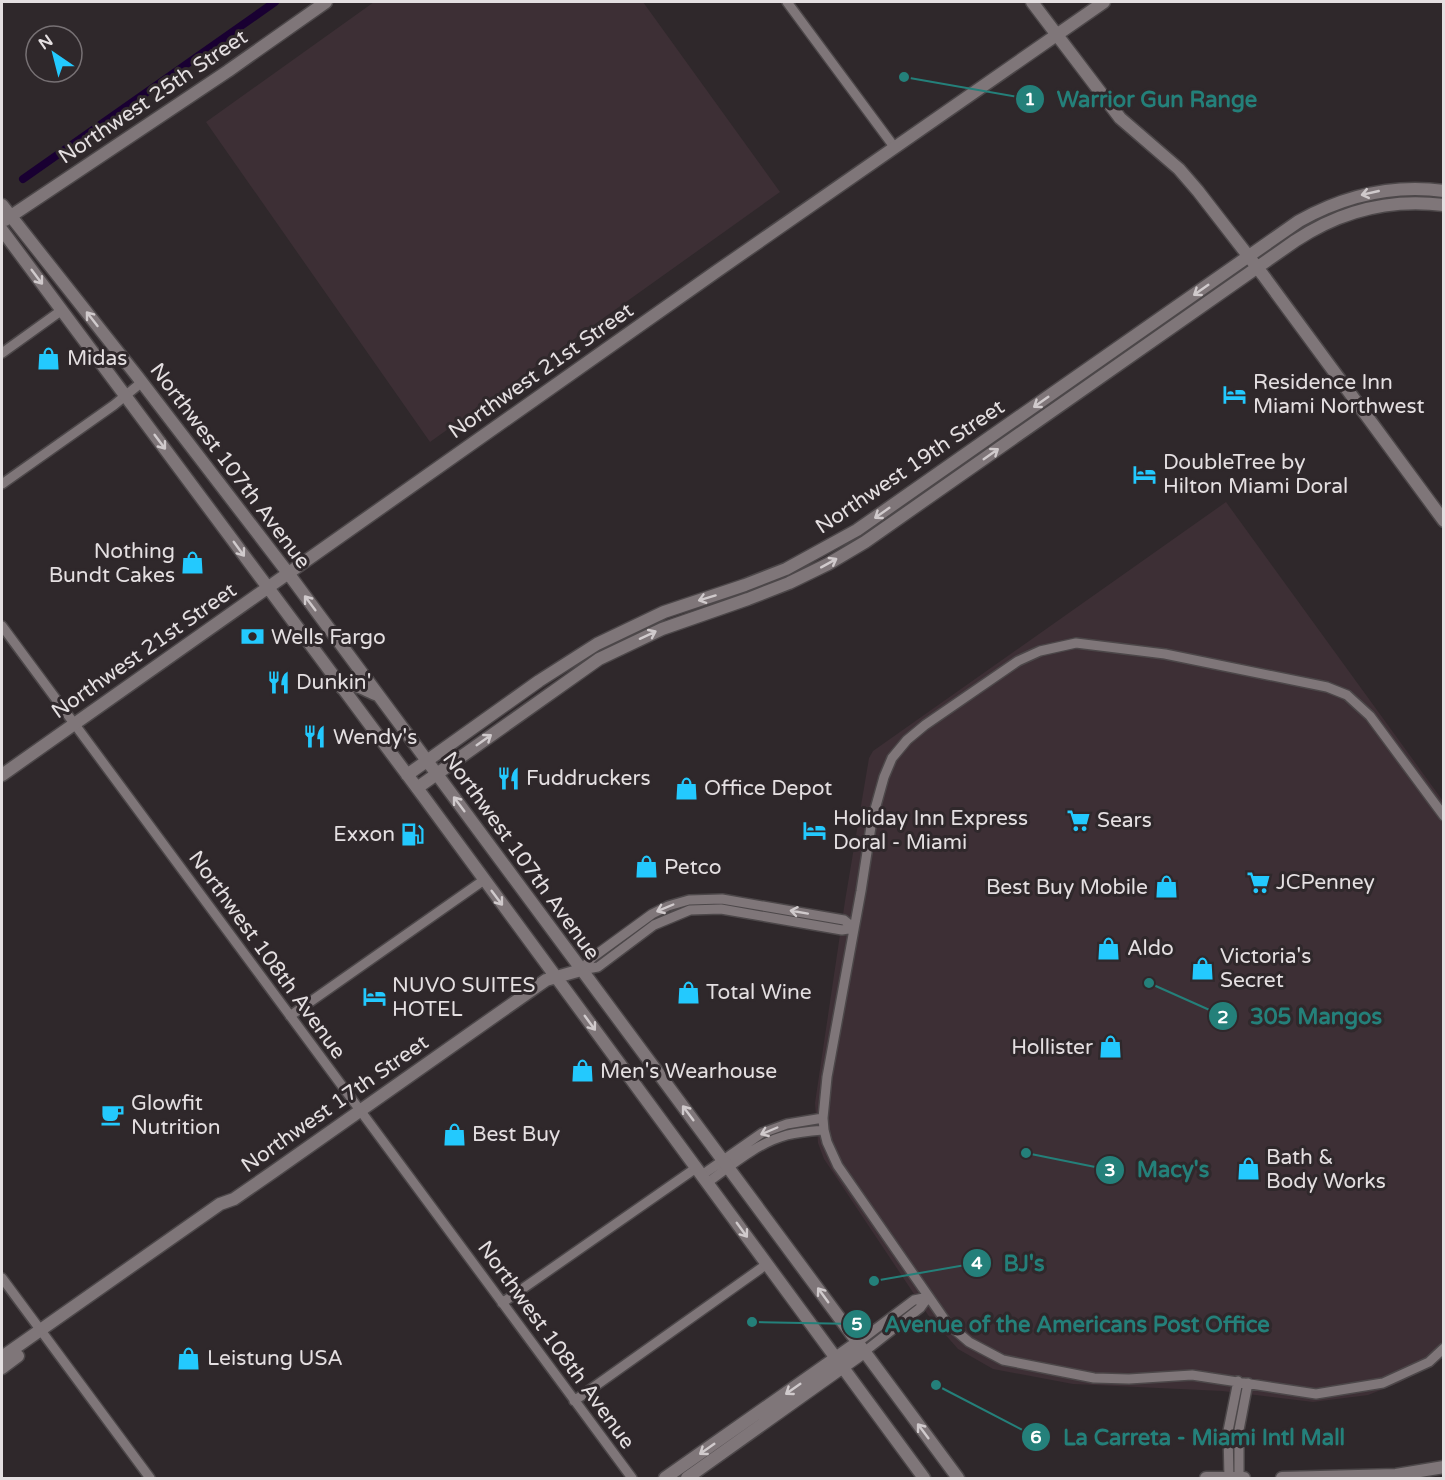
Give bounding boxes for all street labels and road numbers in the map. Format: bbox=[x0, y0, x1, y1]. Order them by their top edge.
street label: Northwest 25th Street bbox=[54, 24, 252, 170]
street label: Northwest 21st Street bbox=[444, 298, 638, 444]
street label: Northwest 107th Avenue bbox=[145, 358, 316, 574]
street label: Northwest 19th Street bbox=[811, 394, 1009, 540]
street label: Northwest 21st Street bbox=[47, 578, 241, 724]
street label: Northwest 107th Avenue bbox=[437, 747, 605, 965]
street label: Northwest 108th Avenue bbox=[183, 846, 351, 1064]
street label: Northwest 17th Street bbox=[237, 1030, 433, 1178]
street label: Northwest 108th Avenue bbox=[472, 1236, 640, 1454]

